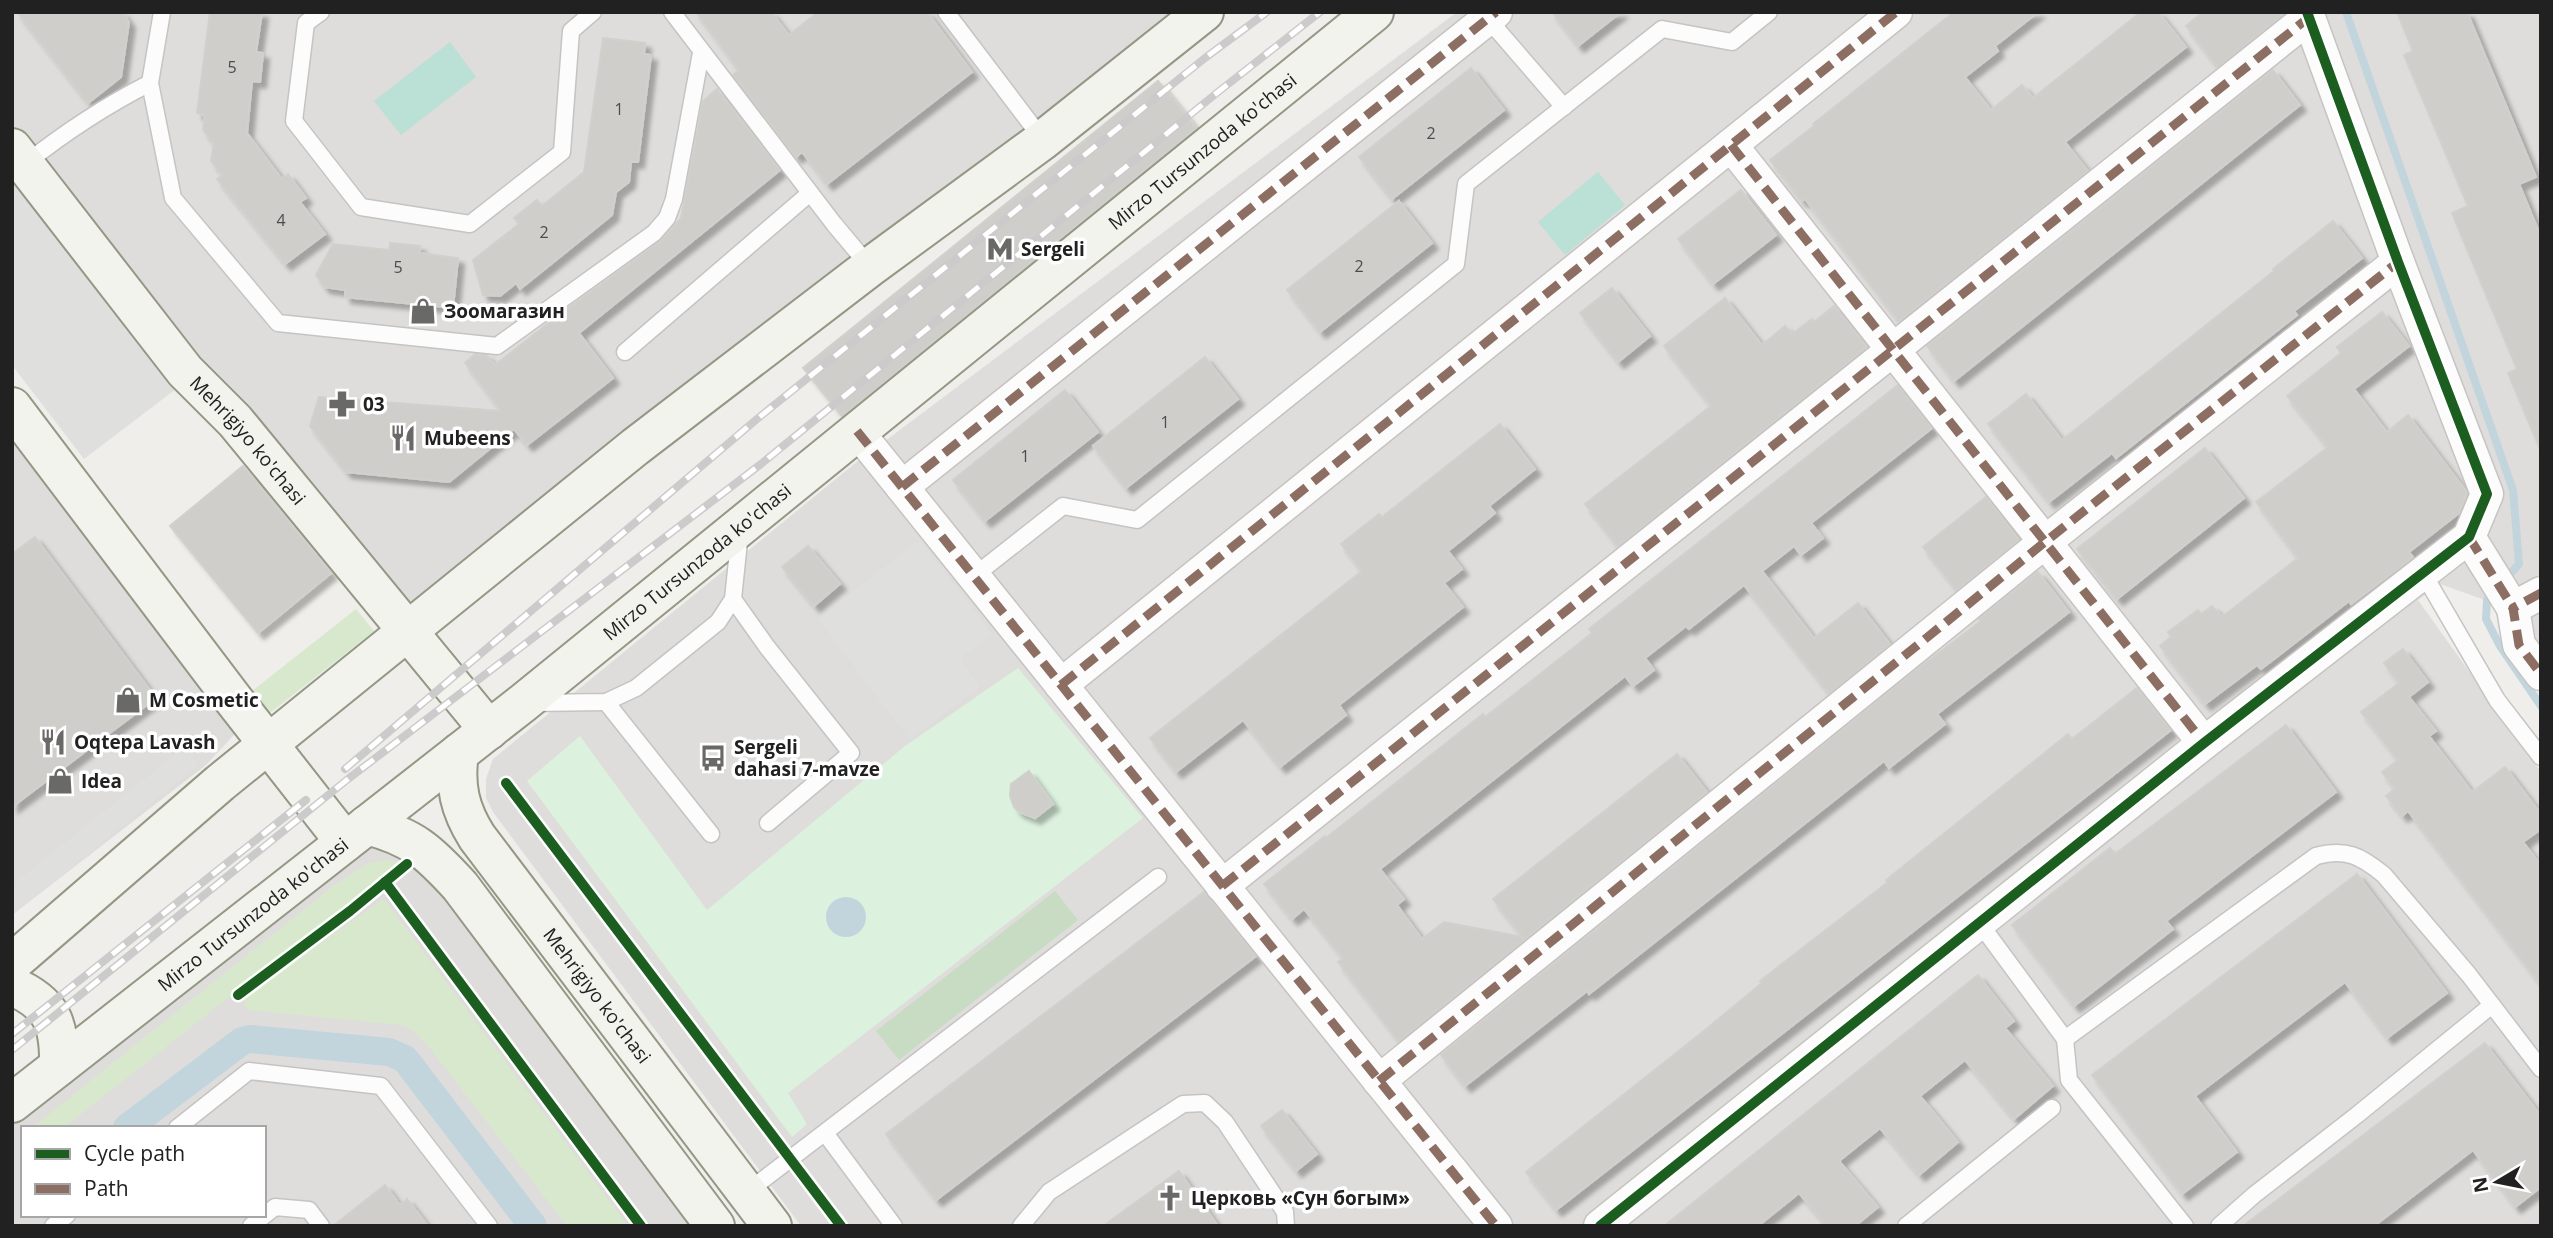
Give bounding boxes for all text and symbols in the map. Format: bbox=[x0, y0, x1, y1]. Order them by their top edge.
house number: 5 bbox=[227, 56, 237, 78]
street label: Mirzo Tursunzoda ko'chasi bbox=[1103, 67, 1302, 236]
house number: 1 bbox=[614, 98, 624, 120]
house number: 2 bbox=[1426, 122, 1436, 144]
house number: 4 bbox=[276, 209, 286, 231]
house number: 2 bbox=[539, 221, 549, 243]
metro station icon: Sergeli bbox=[985, 234, 1015, 264]
place label: Sergeli bbox=[1021, 236, 1085, 262]
house number: 2 bbox=[1354, 255, 1364, 277]
house number: 5 bbox=[393, 256, 403, 278]
shop icon: Зоомагазин bbox=[408, 296, 438, 326]
place label: Зоомагазин bbox=[444, 298, 565, 324]
street label: Mehrigiyo ko'chasi bbox=[184, 370, 312, 510]
pharmacy icon: 03 bbox=[327, 389, 357, 419]
place label: 03 bbox=[363, 391, 385, 417]
house number: 1 bbox=[1160, 411, 1170, 433]
restaurant icon: Mubeens bbox=[388, 423, 418, 453]
place label: Mubeens bbox=[424, 425, 511, 451]
house number: 1 bbox=[1020, 445, 1030, 467]
street label: Mirzo Tursunzoda ko'chasi bbox=[597, 477, 797, 646]
shop icon: M Cosmetic bbox=[113, 685, 143, 715]
place label: M Cosmetic bbox=[149, 687, 259, 713]
restaurant icon: Oqtepa Lavash bbox=[38, 727, 68, 757]
place label: Oqtepa Lavash bbox=[74, 729, 215, 755]
place label: Sergeli dahasi 7-mavze bbox=[734, 734, 880, 782]
bus stop icon: Sergeli dahasi 7-mavze bbox=[698, 743, 728, 773]
shop icon: Idea bbox=[45, 766, 75, 796]
place label: Idea bbox=[81, 768, 122, 794]
street label: Mirzo Tursunzoda ko'chasi bbox=[152, 832, 354, 997]
street label: Mehrigiyo ko'chasi bbox=[537, 922, 657, 1069]
legend bbox=[21, 1126, 266, 1217]
text: Cycle path bbox=[84, 1139, 185, 1167]
north arrow bbox=[2462, 1147, 2532, 1217]
text: Path bbox=[84, 1174, 129, 1202]
text: N bbox=[2466, 1175, 2494, 1195]
church icon: Церковь «Сун богым» bbox=[1155, 1183, 1185, 1213]
place label: Церковь «Сун богым» bbox=[1191, 1185, 1410, 1211]

